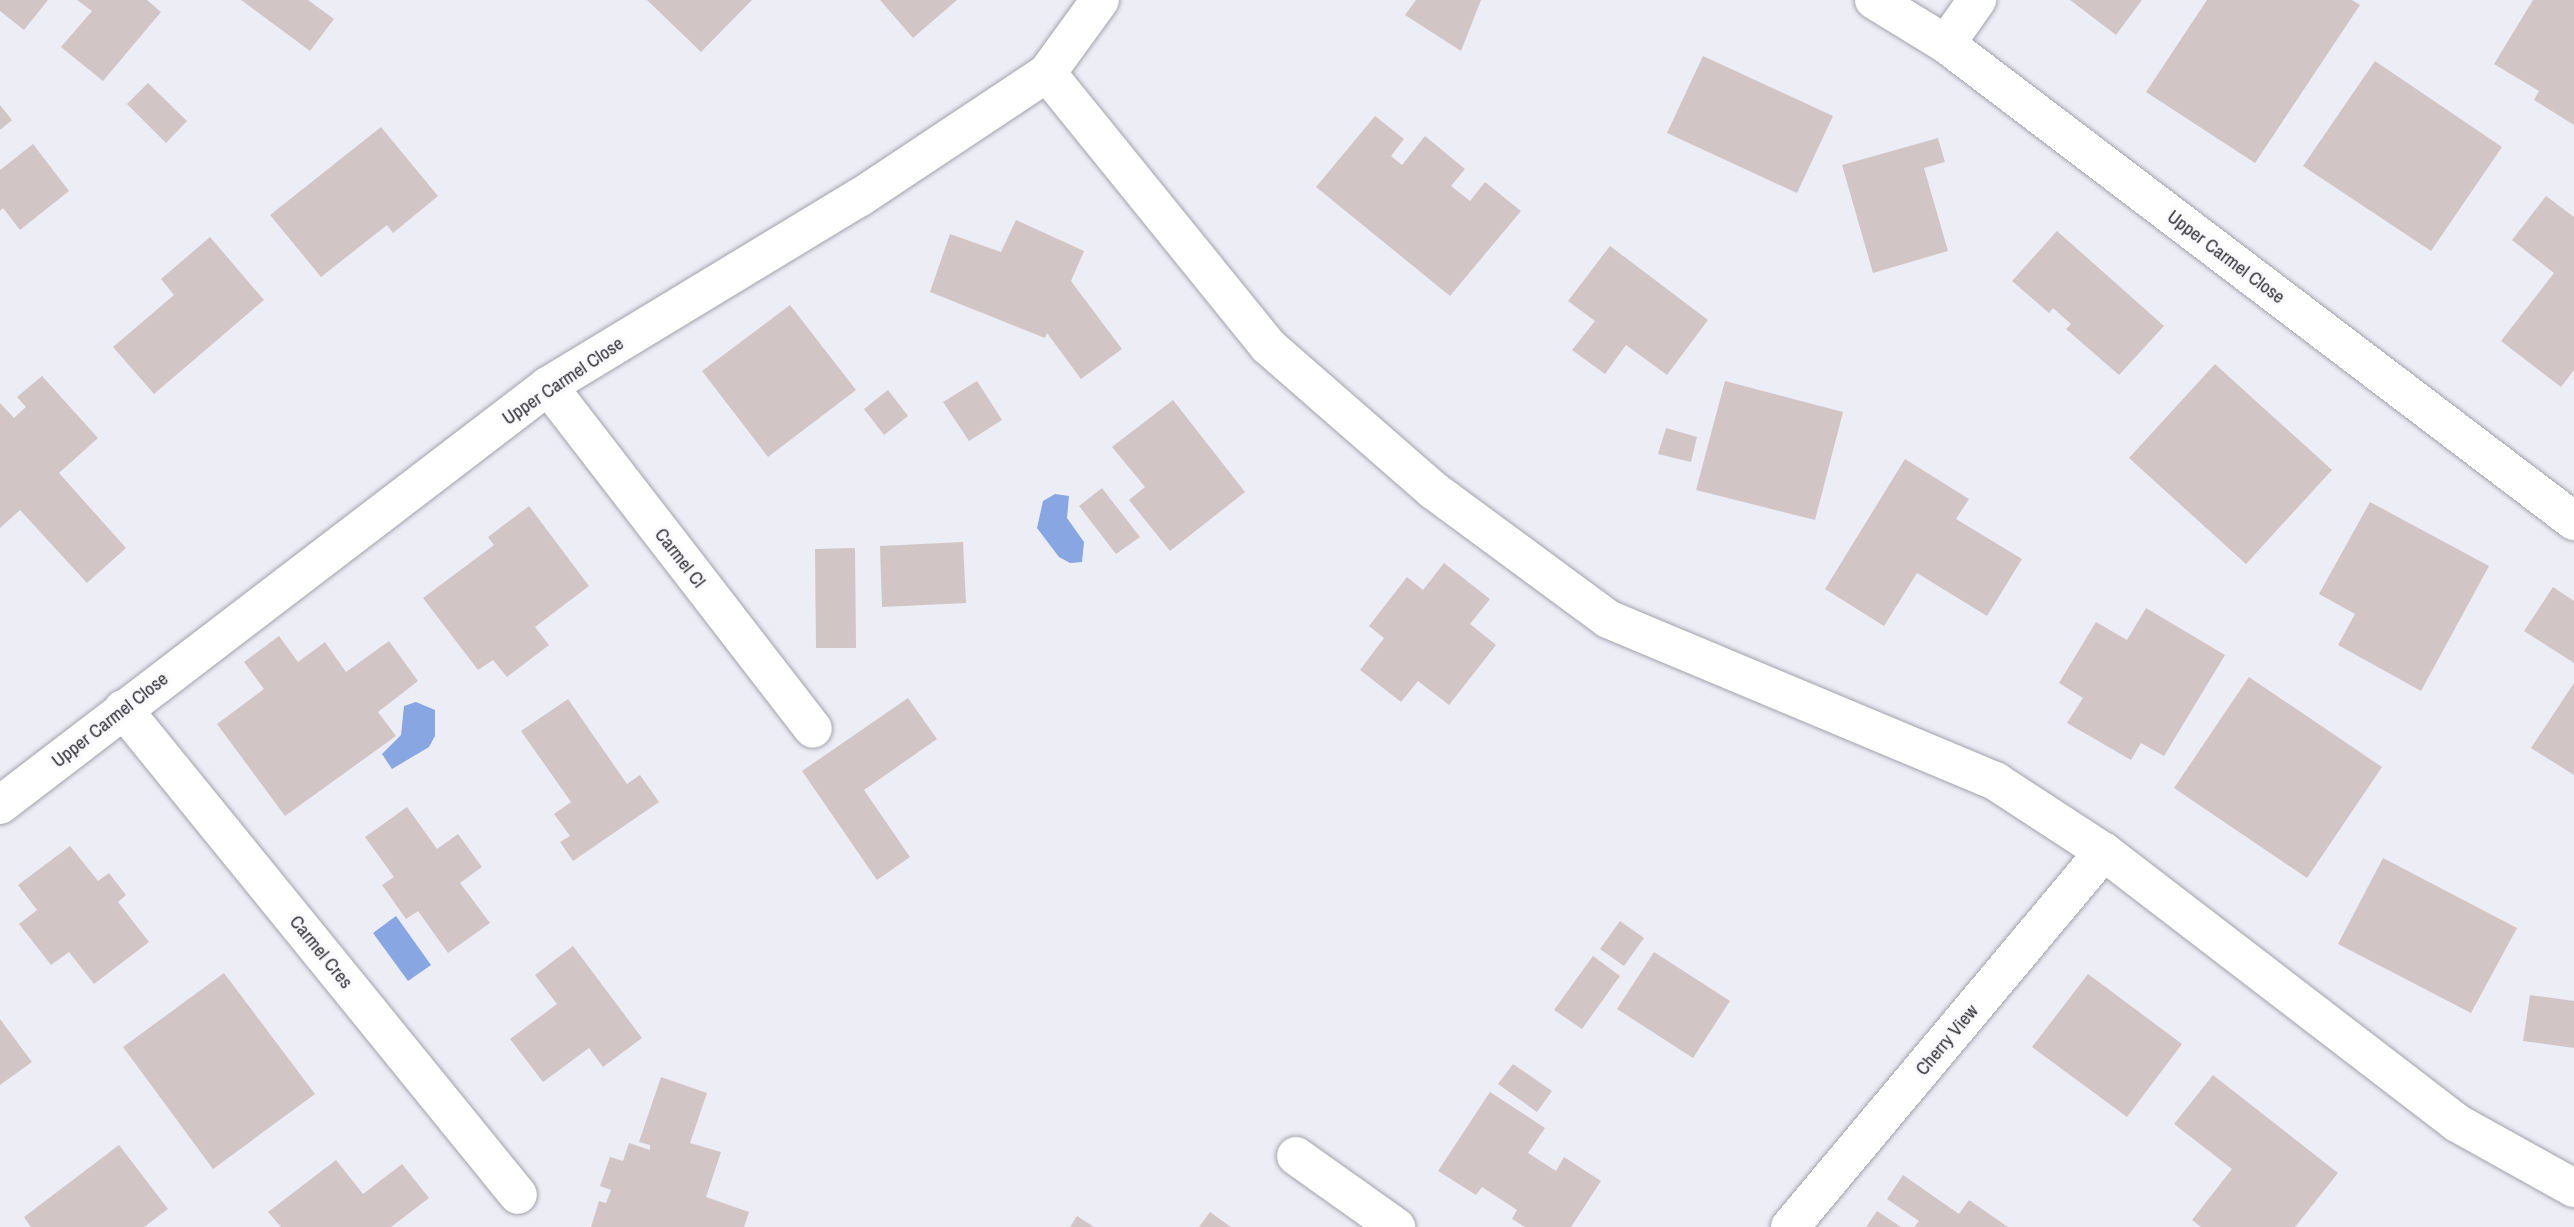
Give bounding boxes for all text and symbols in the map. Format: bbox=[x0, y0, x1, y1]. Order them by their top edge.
street label: Upper Carmel Close bbox=[2163, 205, 2289, 309]
street label: Upper Carmel Close bbox=[498, 332, 628, 430]
street label: Carmel Cl bbox=[650, 524, 710, 592]
street label: Upper Carmel Close bbox=[47, 668, 173, 772]
street label: Carmel Cres bbox=[285, 911, 357, 993]
street label: Cherry View bbox=[1911, 1000, 1983, 1080]

